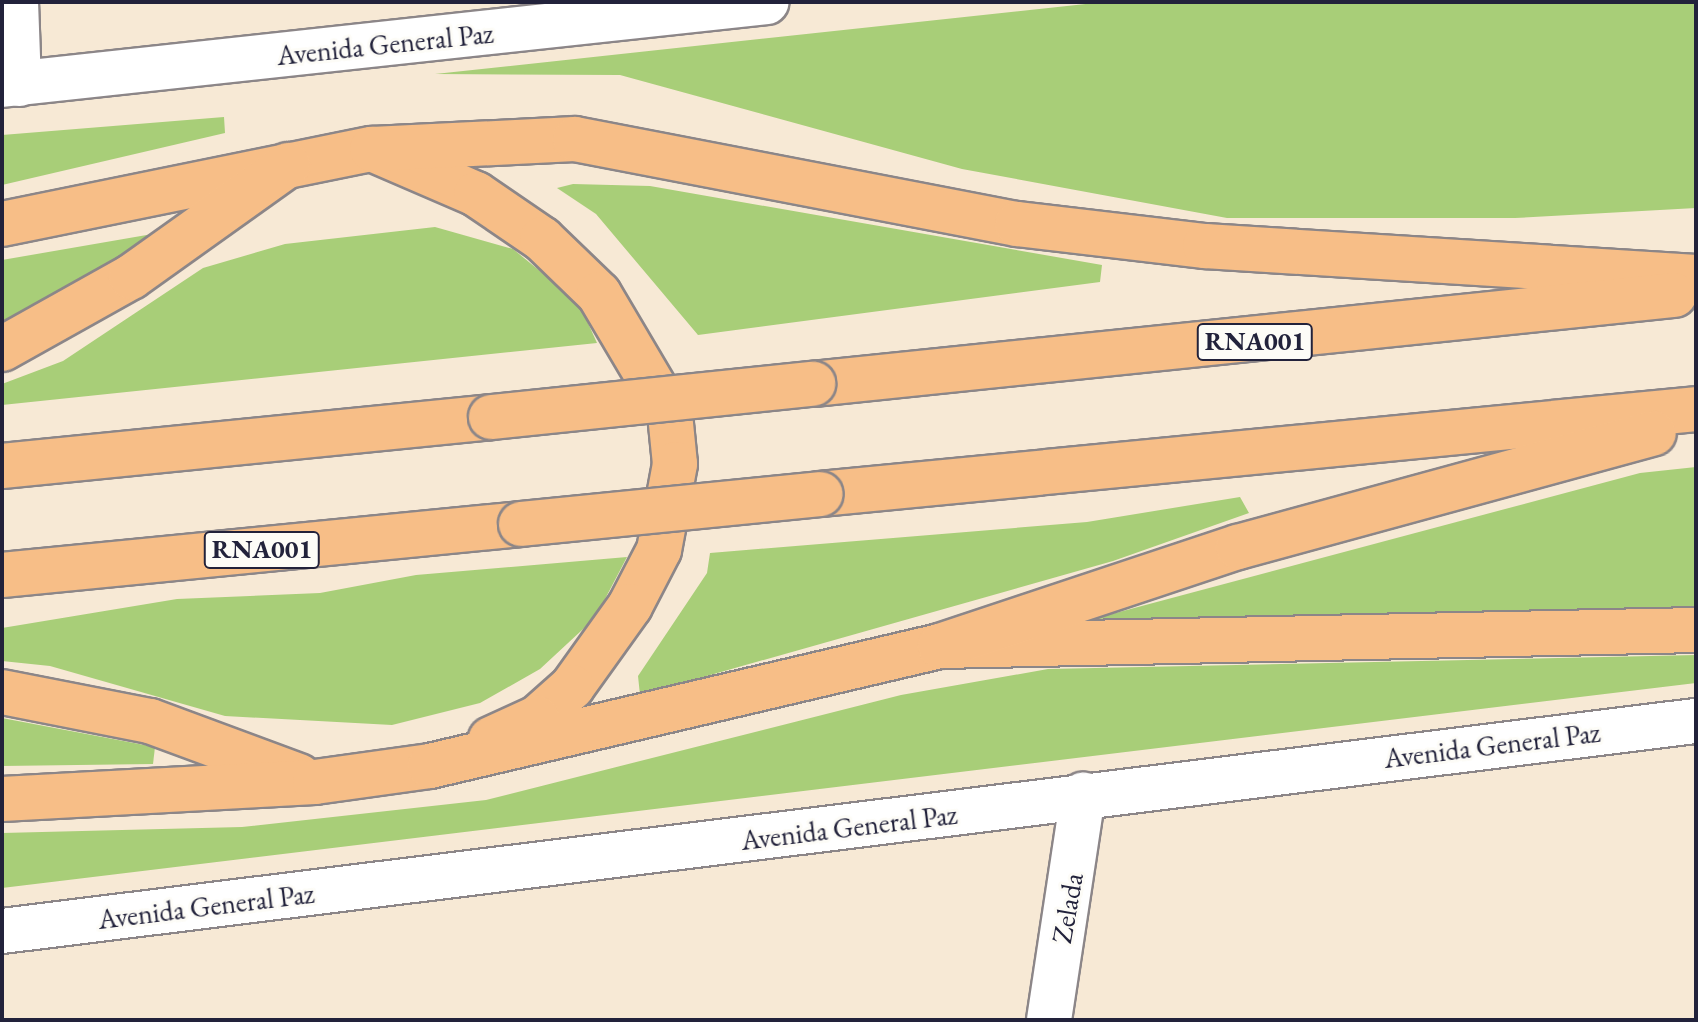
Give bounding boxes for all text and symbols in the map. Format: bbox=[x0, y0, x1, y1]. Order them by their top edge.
street label: Avenida General Paz bbox=[275, 16, 495, 72]
road number: RNA001 bbox=[1195, 320, 1315, 364]
road number: RNA001 bbox=[202, 528, 322, 572]
street label: Avenida General Paz bbox=[1382, 715, 1602, 775]
street label: Avenida General Paz bbox=[739, 797, 959, 857]
street label: Zelada bbox=[1044, 870, 1090, 946]
street label: Avenida General Paz bbox=[96, 876, 316, 936]

